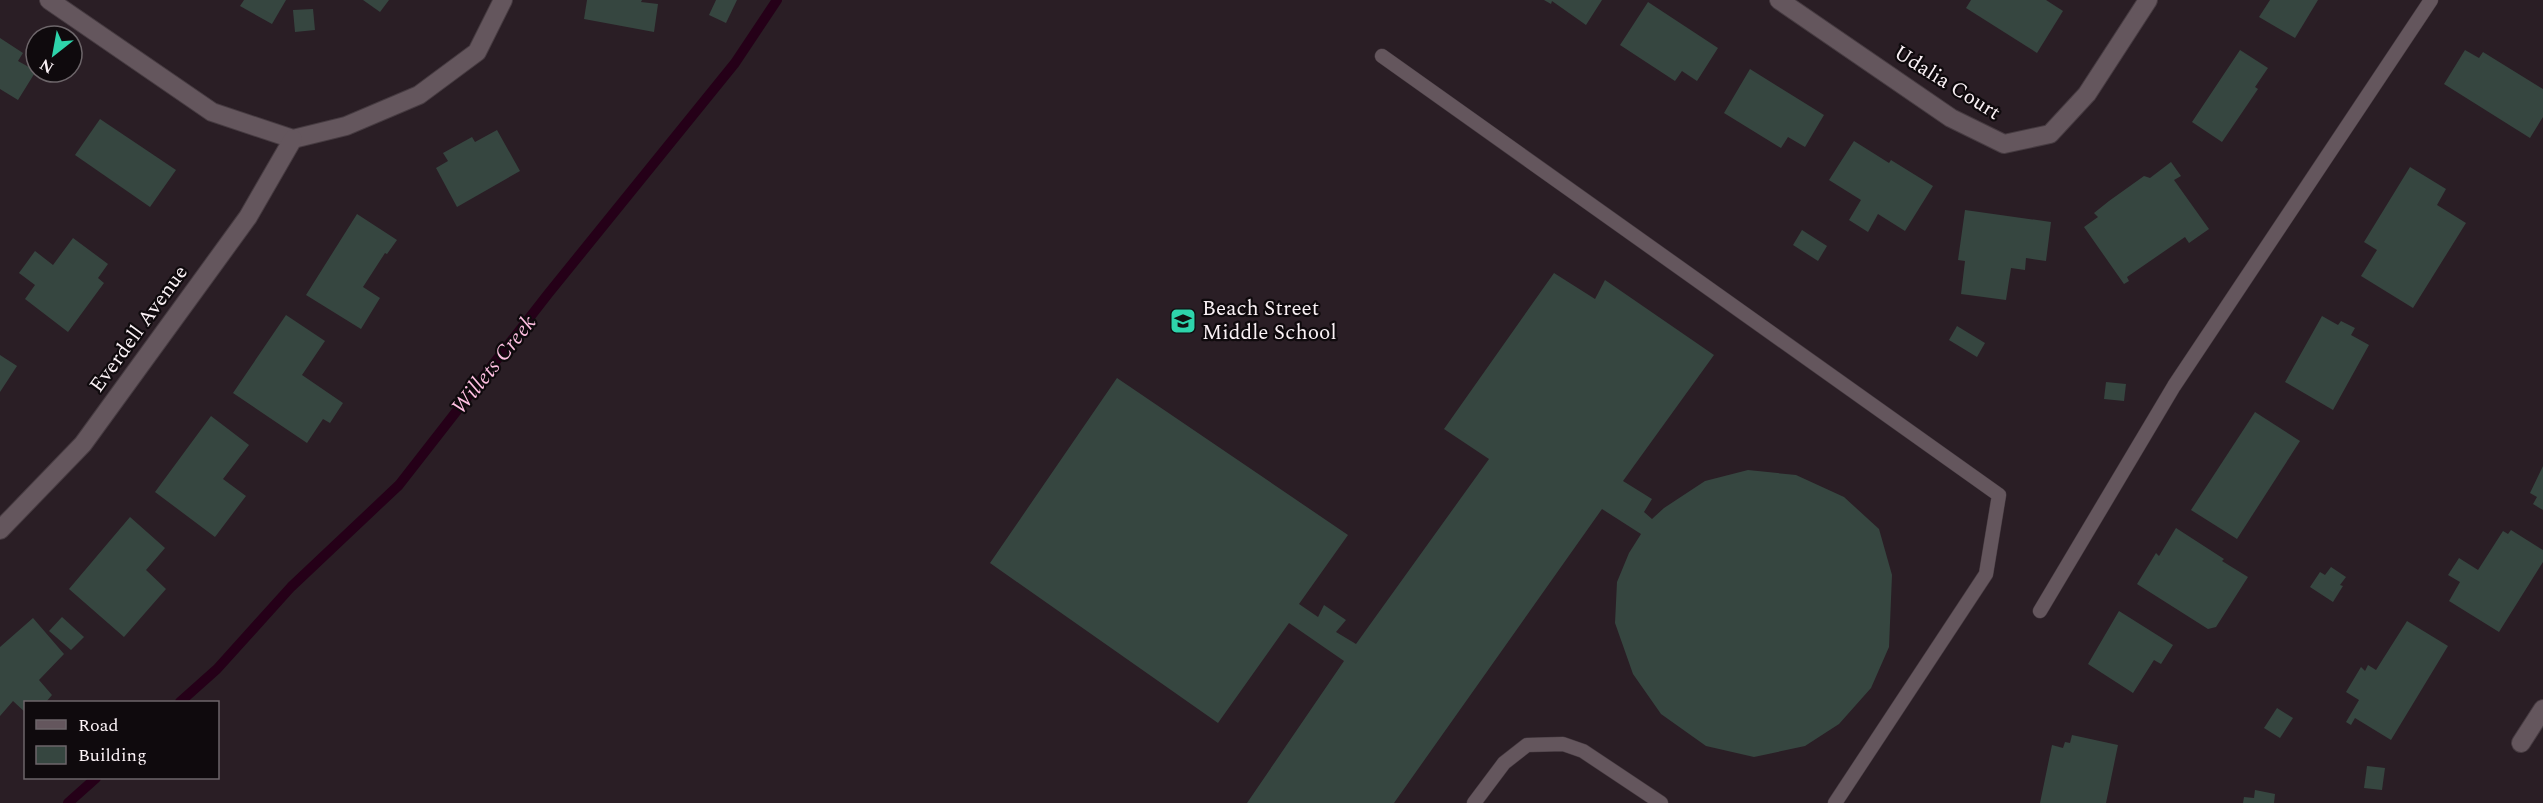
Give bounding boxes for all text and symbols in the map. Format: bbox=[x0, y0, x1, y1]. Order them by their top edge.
north arrow bbox=[24, 24, 84, 84]
street label: Udalia Court bbox=[1887, 37, 2007, 129]
text: N bbox=[35, 52, 59, 80]
street label: Everdell Avenue bbox=[82, 258, 196, 400]
place label: Beach Street Middle School bbox=[1202, 293, 1337, 349]
school or university icon: Beach Street Middle School bbox=[1168, 306, 1198, 336]
water label: Willets Creek bbox=[443, 308, 545, 422]
legend bbox=[24, 701, 219, 779]
text: Road bbox=[78, 712, 119, 739]
text: Building bbox=[78, 742, 147, 769]

